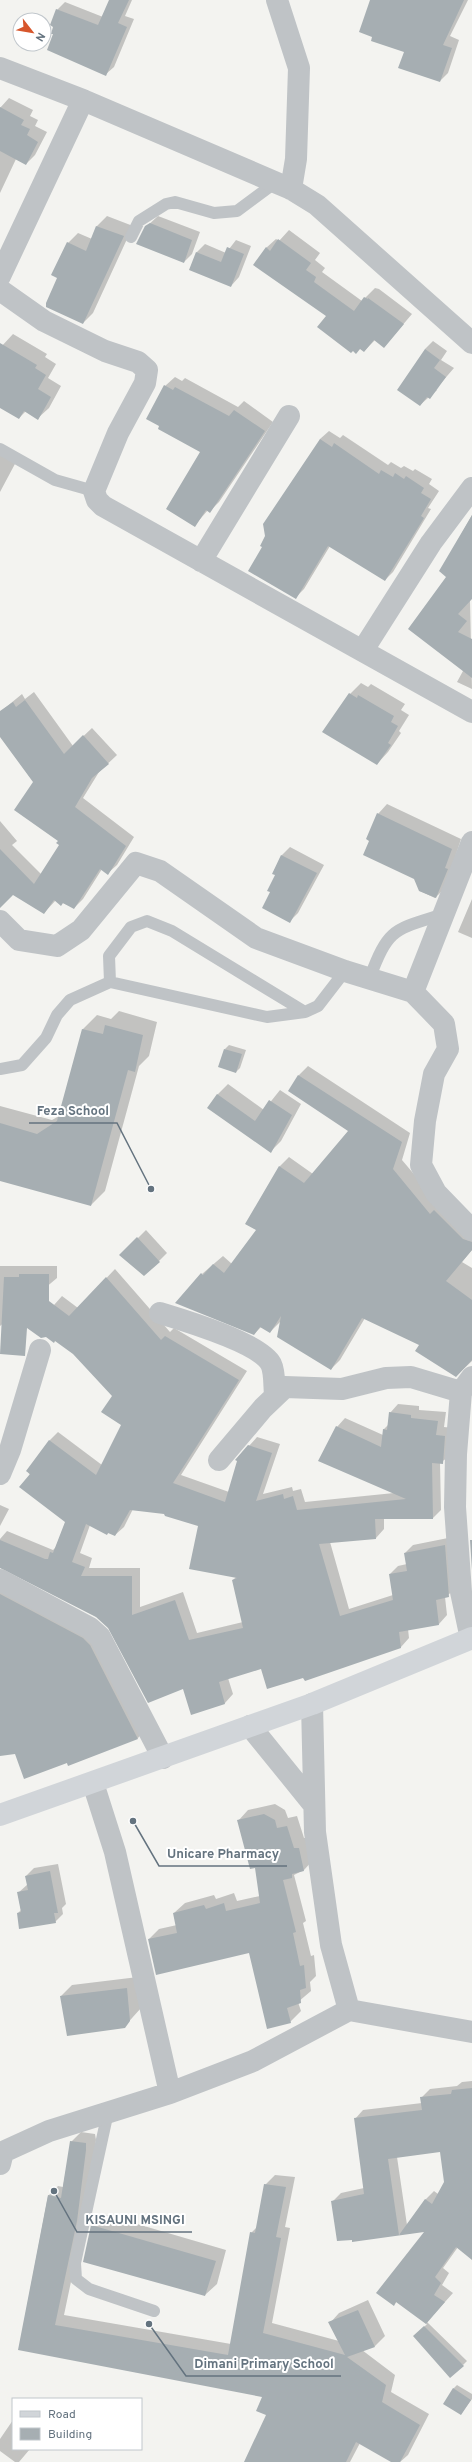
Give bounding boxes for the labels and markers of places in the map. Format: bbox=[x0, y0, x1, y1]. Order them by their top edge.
callout: Feza School bbox=[29, 1098, 117, 1123]
callout: Unicare Pharmacy bbox=[159, 1841, 287, 1866]
callout: KISAUNI MSINGI bbox=[77, 2207, 192, 2232]
callout: Dimani Primary School bbox=[186, 2351, 341, 2376]

